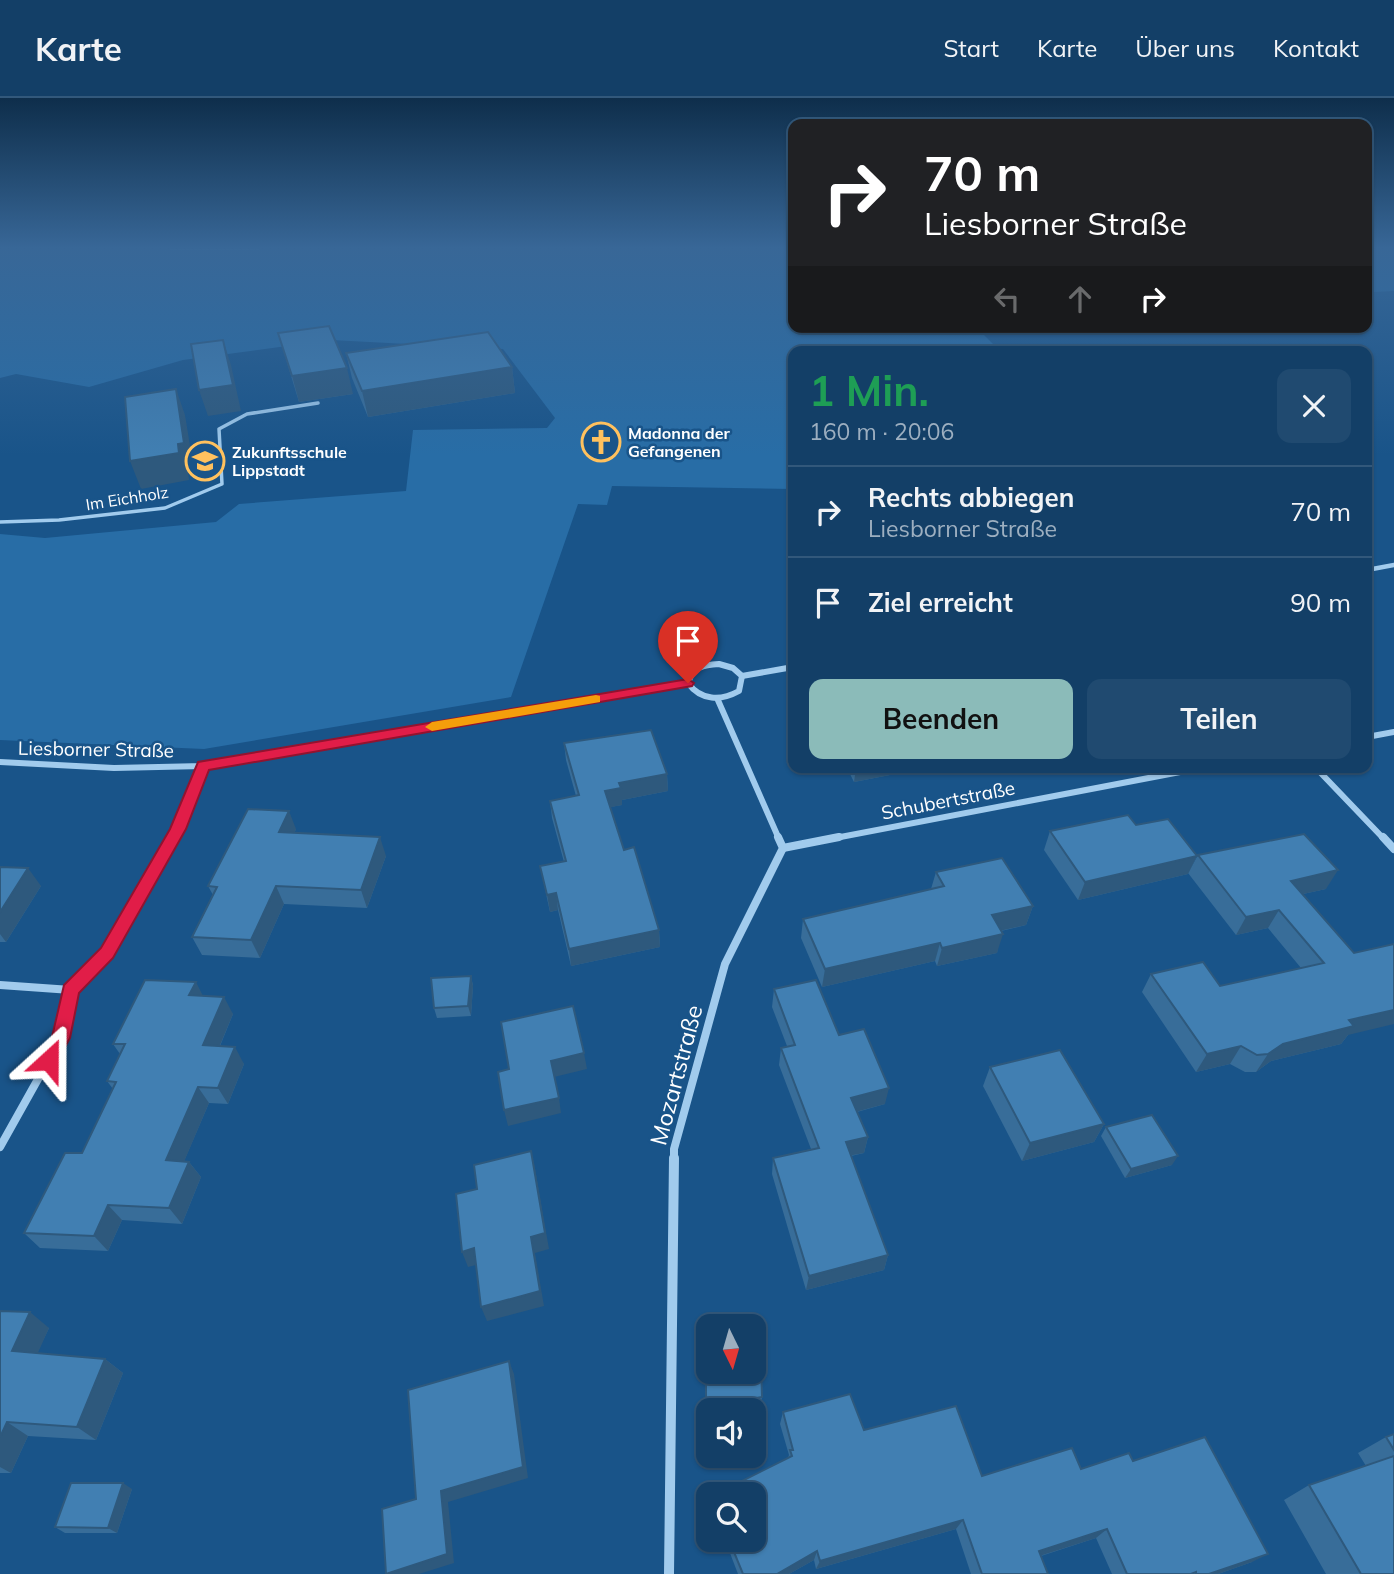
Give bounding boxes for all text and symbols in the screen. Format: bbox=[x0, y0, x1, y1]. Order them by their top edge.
text: Karte bbox=[35, 28, 122, 69]
text: Start bbox=[943, 33, 999, 63]
text: Karte bbox=[1037, 33, 1097, 63]
text: Über uns bbox=[1135, 33, 1235, 63]
text: Kontakt bbox=[1273, 33, 1359, 63]
text: 70 m bbox=[924, 142, 1040, 203]
icon: right bbox=[809, 147, 900, 238]
text: Liesborner Straße bbox=[924, 203, 1187, 243]
icon: left bbox=[988, 280, 1026, 318]
icon: ahead bbox=[1061, 280, 1099, 318]
icon: right bbox=[1134, 280, 1172, 318]
text: 1 Min. bbox=[809, 364, 929, 417]
button: close bbox=[1277, 369, 1351, 443]
text: 160 m · 20:06 bbox=[809, 417, 954, 446]
church icon: Madonna der Gefangenen bbox=[580, 421, 622, 463]
place label: Madonna der Gefangenen bbox=[628, 423, 731, 461]
school or university icon: Zukunftsschule Lippstadt bbox=[184, 440, 226, 482]
place label: Zukunftsschule Lippstadt bbox=[232, 442, 347, 480]
text: Rechts abbiegen bbox=[868, 481, 1074, 514]
street label: Im Eichholz bbox=[84, 482, 170, 514]
icon: right bbox=[809, 493, 847, 531]
text: 70 m bbox=[1290, 495, 1351, 528]
text: Liesborner Straße bbox=[868, 514, 1057, 543]
icon: arrive bbox=[809, 584, 847, 622]
text: Ziel erreicht bbox=[868, 586, 1013, 619]
text: 90 m bbox=[1290, 586, 1351, 619]
pin bbox=[658, 611, 718, 683]
icon: arrive bbox=[669, 622, 707, 660]
button: Beenden bbox=[809, 679, 1073, 759]
button: Teilen bbox=[1087, 679, 1351, 759]
street label: Liesborner Straße bbox=[18, 736, 174, 762]
street label: Schubertstraße bbox=[879, 775, 1017, 825]
street label: Mozartstraße bbox=[643, 1002, 709, 1148]
position arrow bbox=[12, 1023, 86, 1097]
north arrow bbox=[696, 1314, 766, 1384]
map controls bbox=[696, 1314, 766, 1552]
button: sound bbox=[696, 1398, 766, 1468]
button: search bbox=[696, 1482, 766, 1552]

